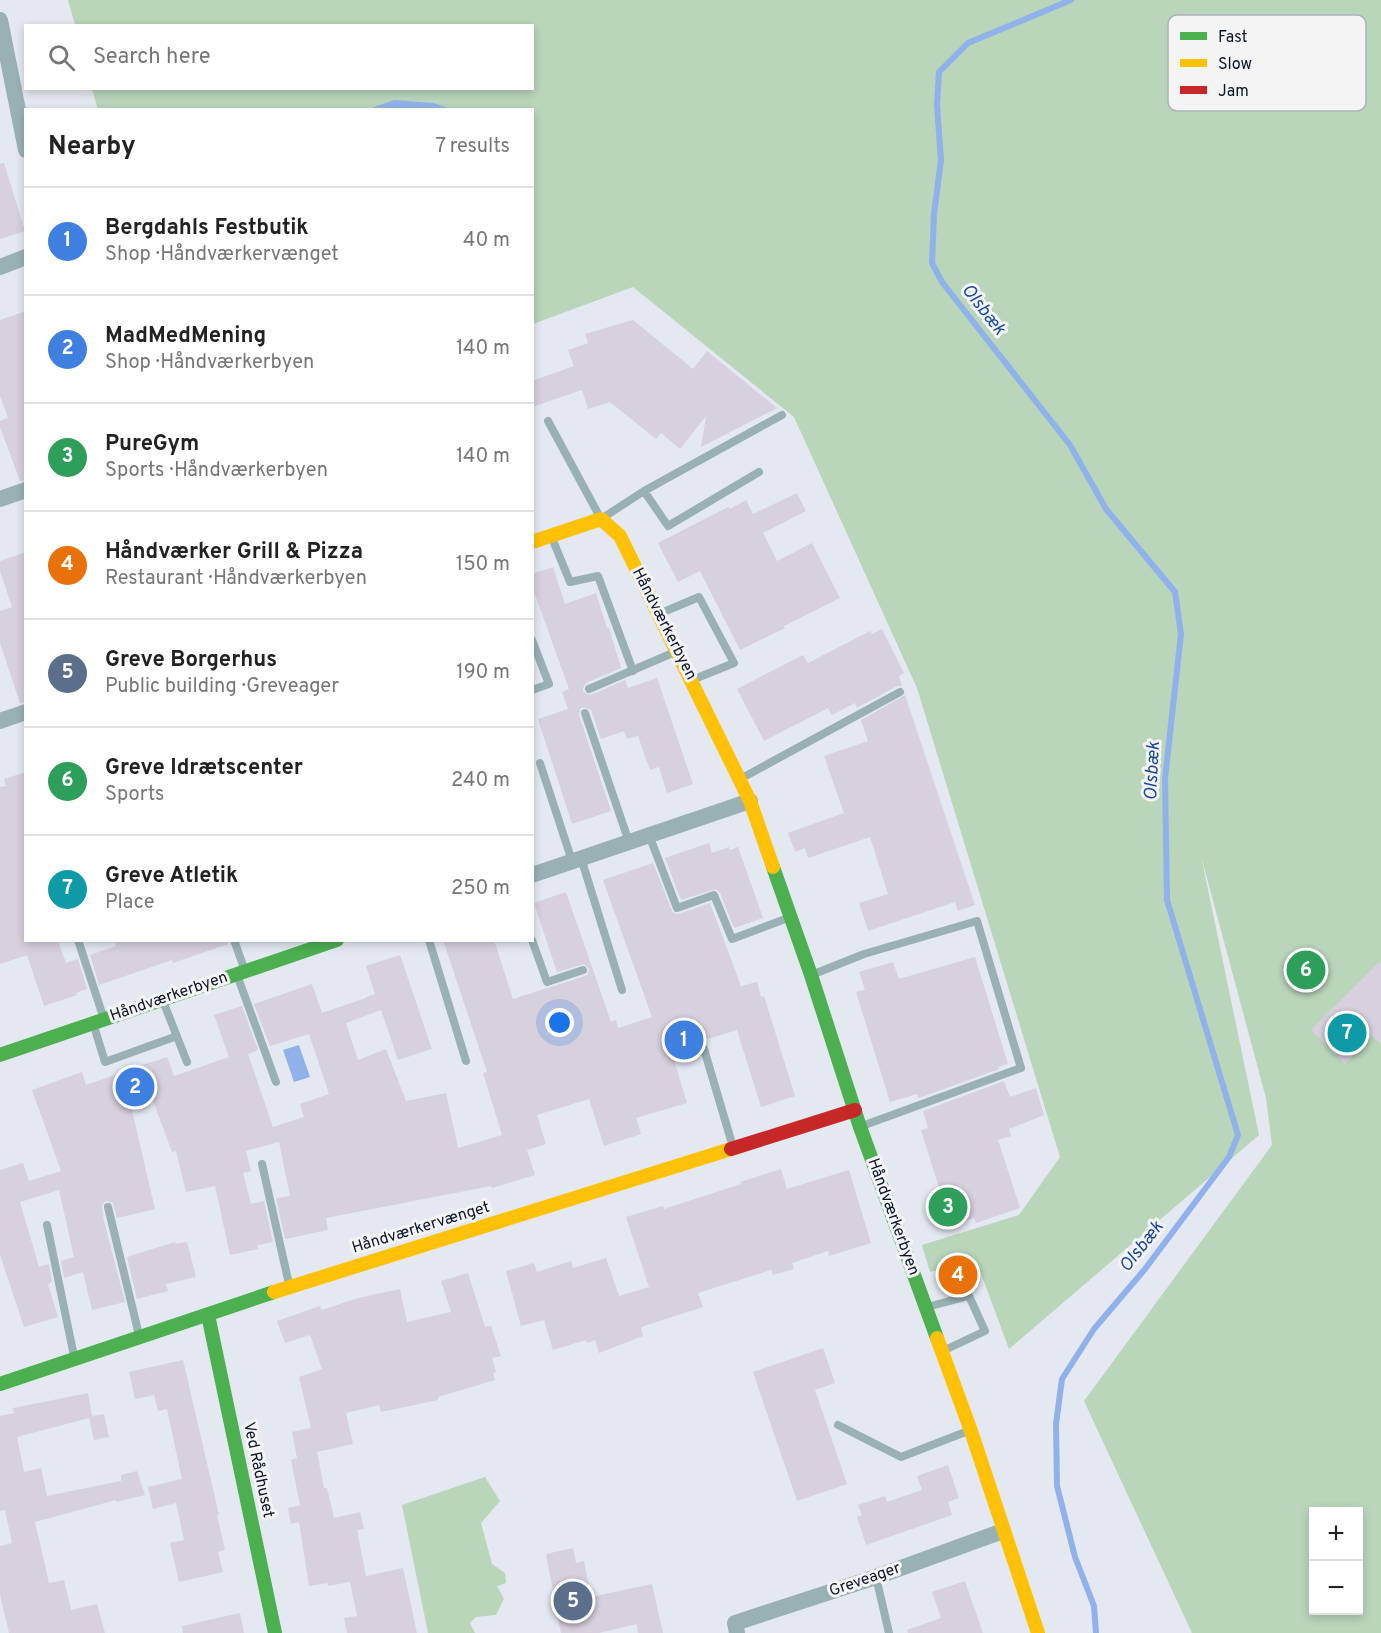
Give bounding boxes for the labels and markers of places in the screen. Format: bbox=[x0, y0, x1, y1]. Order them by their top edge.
pin: 6 bbox=[1286, 948, 1326, 992]
pin: 7 bbox=[1328, 1010, 1366, 1056]
pin: 1 bbox=[664, 1018, 704, 1062]
pin: 2 bbox=[116, 1064, 154, 1110]
pin: 3 bbox=[928, 1184, 968, 1230]
pin: 4 bbox=[938, 1252, 978, 1298]
pin: 5 bbox=[554, 1578, 592, 1624]

